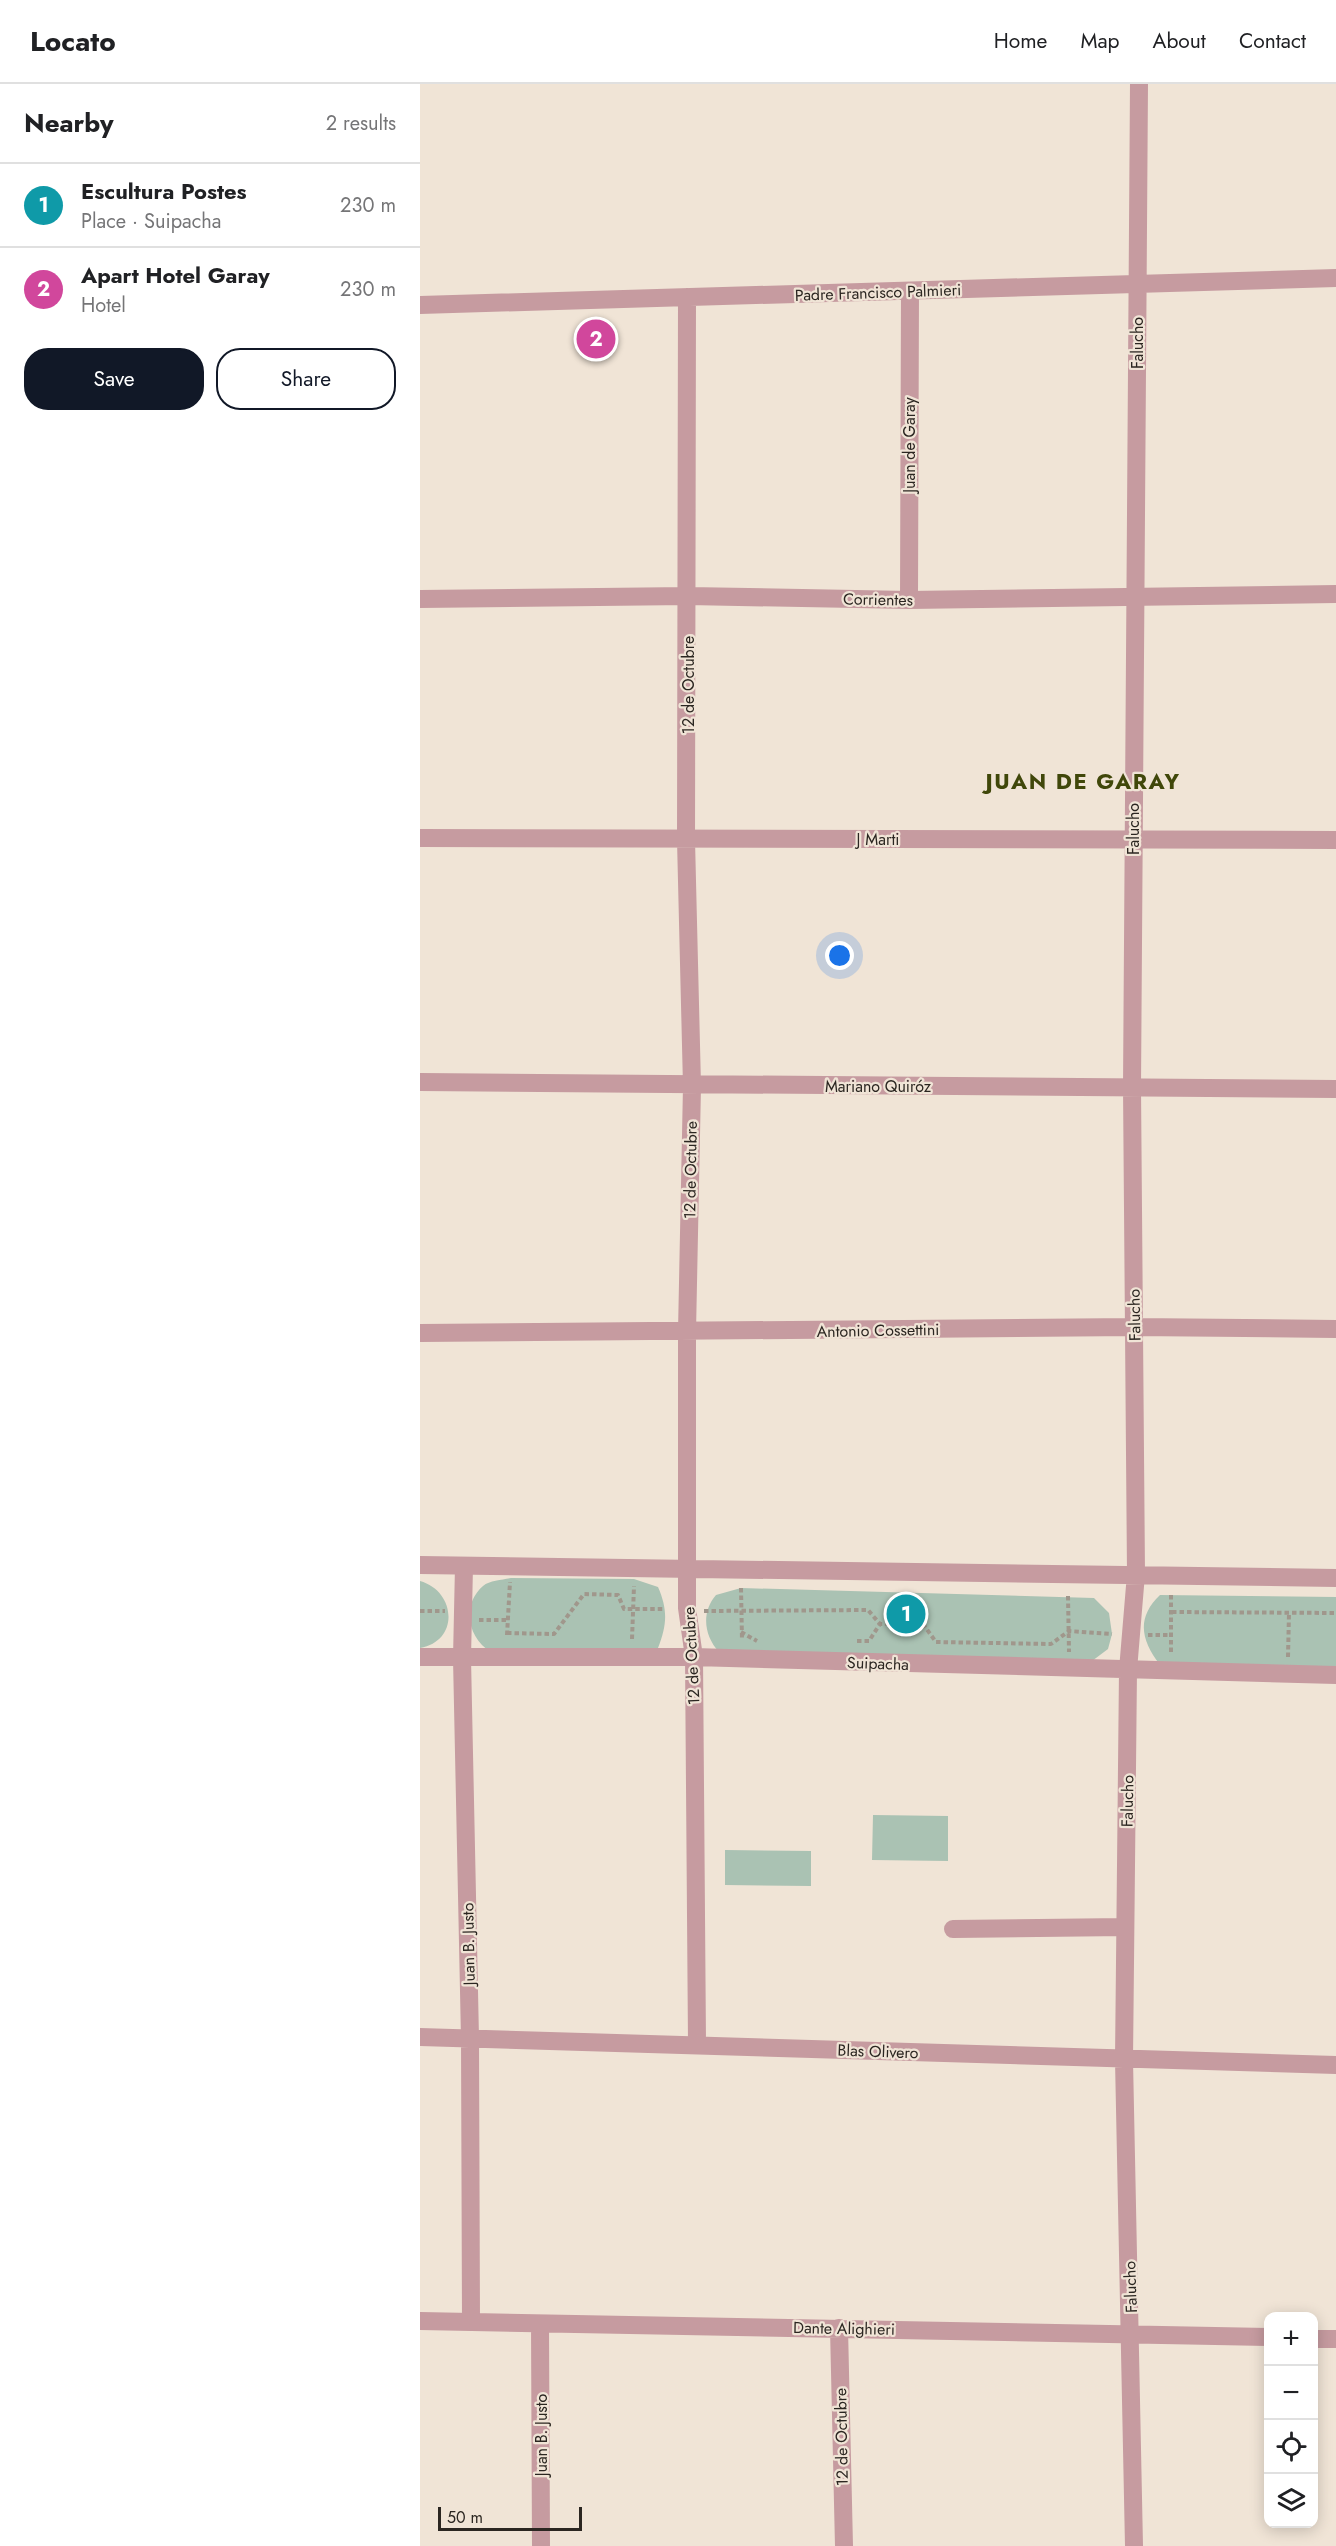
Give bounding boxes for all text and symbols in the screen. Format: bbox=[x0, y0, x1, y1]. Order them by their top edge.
text: Locato bbox=[30, 21, 116, 62]
text: Home bbox=[994, 26, 1047, 56]
text: Map bbox=[1080, 26, 1120, 56]
text: About bbox=[1153, 26, 1206, 56]
text: Contact bbox=[1239, 26, 1306, 56]
text: Nearby bbox=[24, 104, 113, 142]
text: 2 results bbox=[326, 109, 396, 138]
text: Escultura Postes bbox=[81, 175, 247, 207]
text: 1 bbox=[38, 191, 49, 220]
text: 230 m bbox=[340, 191, 396, 220]
text: Place · Suipacha bbox=[81, 207, 221, 236]
text: Apart Hotel Garay bbox=[81, 259, 270, 291]
text: 2 bbox=[37, 275, 50, 304]
text: 230 m bbox=[340, 275, 396, 304]
street label: Padre Francisco Palmieri bbox=[795, 278, 962, 307]
text: Hotel bbox=[81, 291, 126, 320]
pin: 2 bbox=[576, 316, 615, 362]
street label: Falucho bbox=[1126, 317, 1149, 369]
button: Save bbox=[24, 348, 204, 410]
button: Share bbox=[216, 348, 396, 410]
street label: Juan de Garay bbox=[898, 396, 921, 495]
street label: Corrientes bbox=[843, 587, 913, 612]
street label: 12 de Octubre bbox=[677, 636, 700, 734]
district label: JUAN DE GARAY bbox=[981, 765, 1181, 797]
street label: Falucho bbox=[1122, 803, 1145, 855]
street label: J Marti bbox=[855, 828, 899, 851]
your location bbox=[825, 941, 854, 970]
street label: Mariano Quiróz bbox=[825, 1075, 932, 1098]
street label: 12 de Octubre bbox=[678, 1121, 703, 1219]
street label: Falucho bbox=[1123, 1288, 1146, 1341]
street label: Antonio Cossettini bbox=[816, 1318, 940, 1343]
pin: 1 bbox=[886, 1592, 926, 1636]
street label: 12 de Octubre bbox=[677, 1606, 706, 1706]
street label: Suipacha bbox=[847, 1651, 909, 1676]
street label: Falucho bbox=[1116, 1775, 1139, 1827]
street label: Juan B. Justo bbox=[456, 1902, 481, 1988]
street label: Blas Olivero bbox=[837, 2039, 919, 2064]
street label: Falucho bbox=[1118, 2260, 1143, 2313]
map controls bbox=[1264, 2312, 1318, 2528]
button: + bbox=[1264, 2312, 1318, 2366]
street label: Dante Alighieri bbox=[793, 2316, 895, 2341]
button: − bbox=[1264, 2366, 1318, 2420]
street label: 12 de Octubre bbox=[829, 2388, 854, 2486]
street label: Juan B. Justo bbox=[530, 2393, 553, 2478]
button: locate bbox=[1264, 2420, 1318, 2474]
button: layers bbox=[1264, 2474, 1318, 2528]
scale bar bbox=[438, 2504, 582, 2532]
text: 50 m bbox=[447, 2506, 483, 2529]

